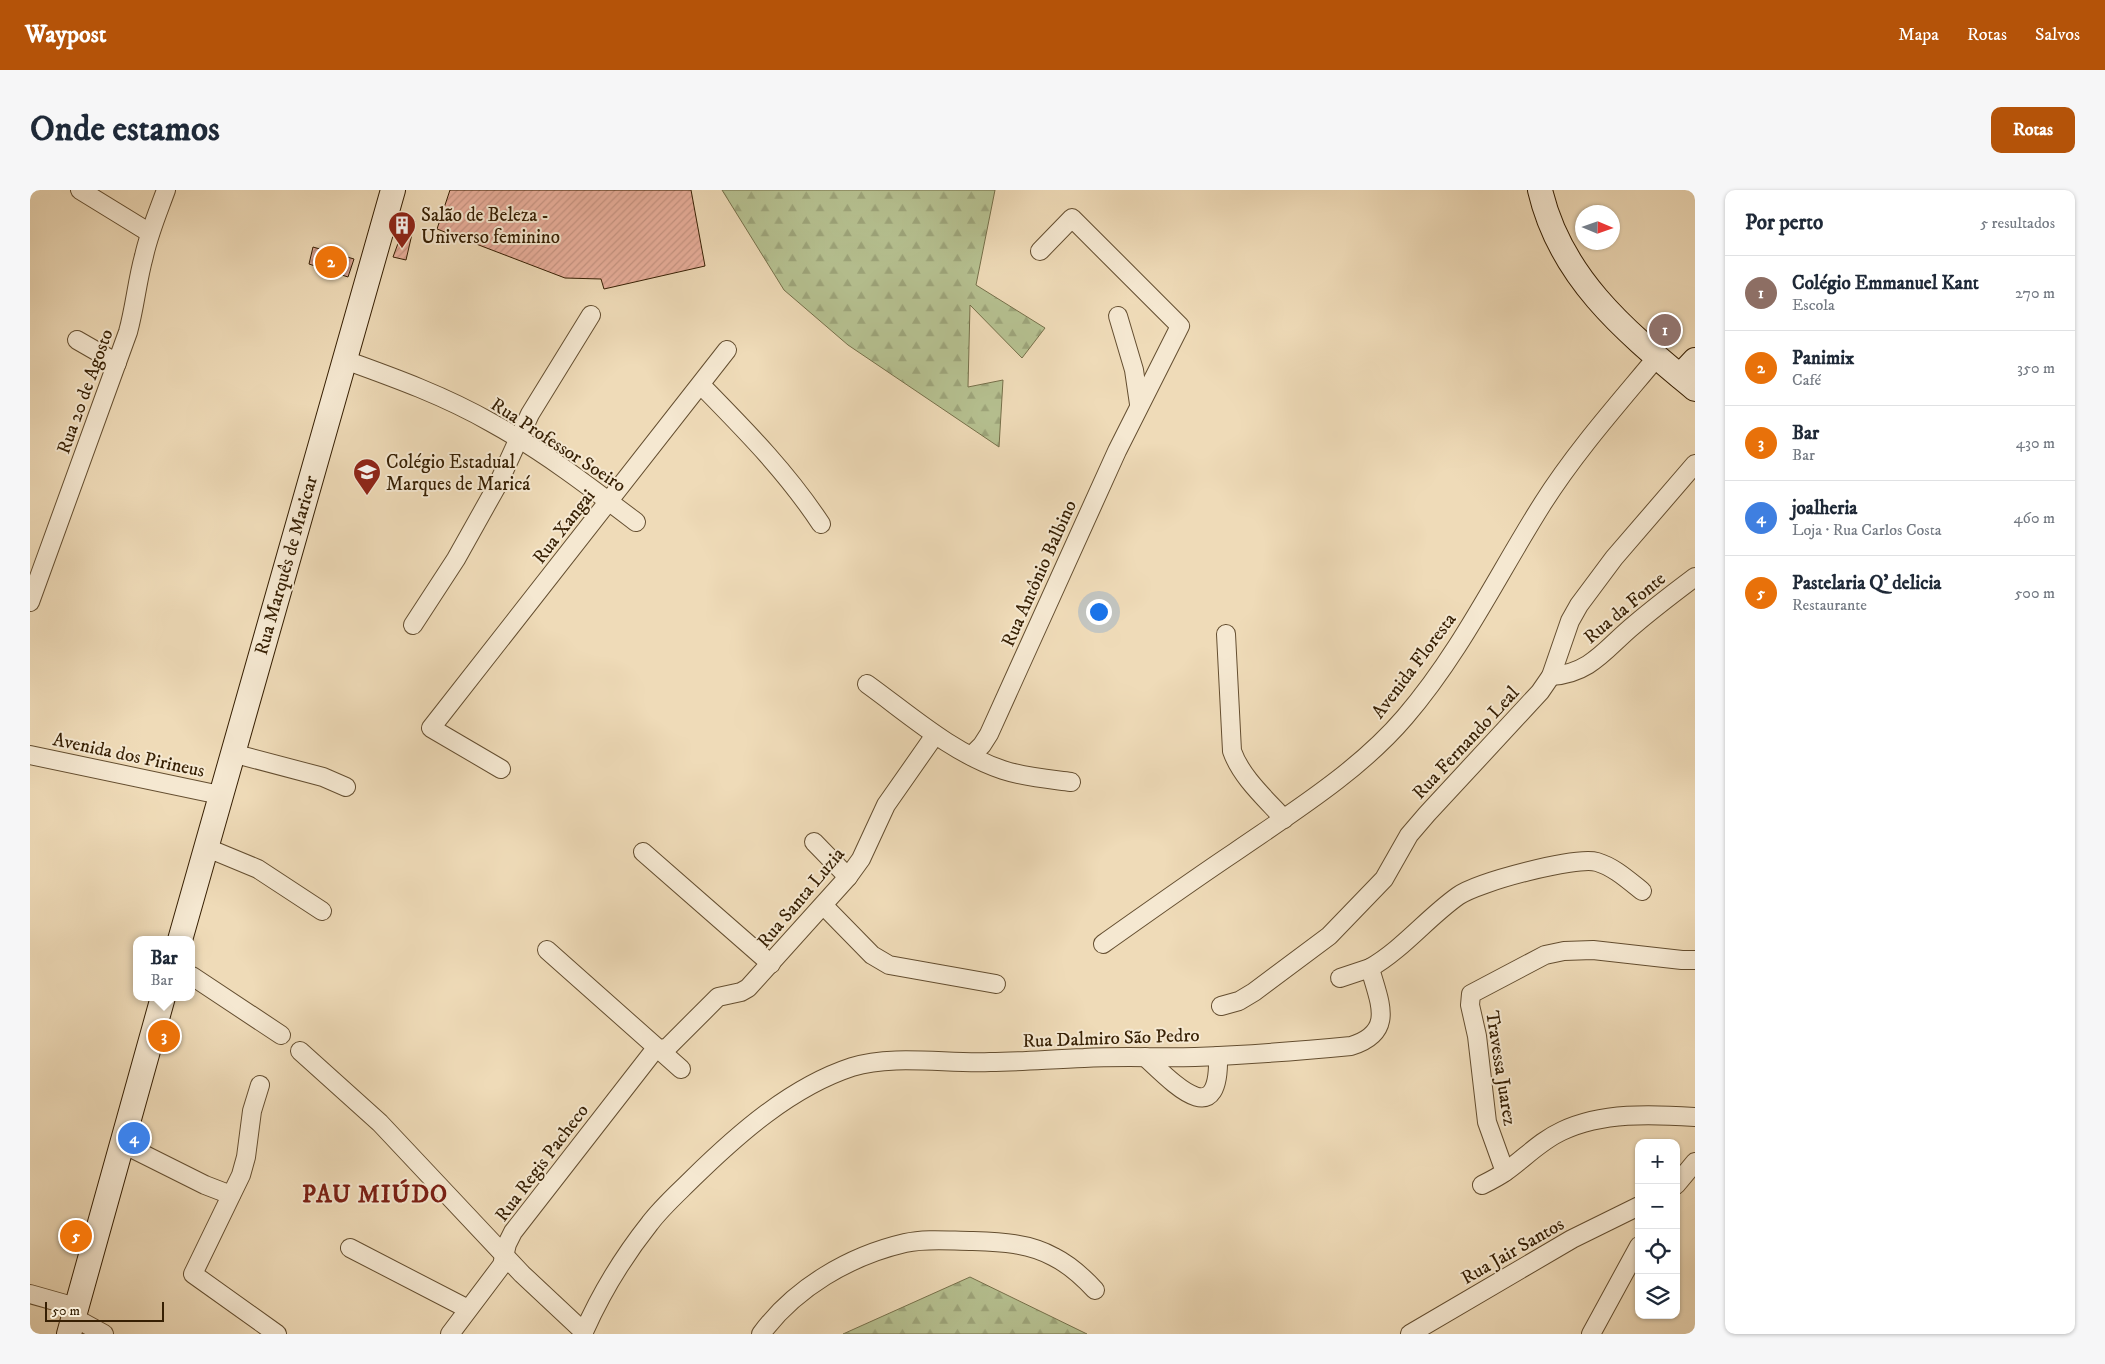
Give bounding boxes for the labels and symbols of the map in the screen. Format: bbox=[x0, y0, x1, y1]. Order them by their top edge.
place label: Salão de Beleza - Universo feminino bbox=[421, 204, 560, 249]
north arrow bbox=[1575, 205, 1620, 250]
building icon: Salão de Beleza - Universo feminino bbox=[387, 210, 417, 249]
pin: 2 bbox=[315, 243, 347, 281]
pin: 1 bbox=[1649, 311, 1681, 349]
street label: Rua 20 de Agosto bbox=[52, 326, 119, 457]
street label: Rua Professor Soeiro bbox=[486, 393, 630, 497]
place label: Colégio Estadual Marques de Maricá bbox=[386, 451, 530, 497]
school or university icon: Colégio Estadual Marques de Maricá bbox=[352, 457, 382, 496]
street label: Rua Marquês de Maricar bbox=[250, 473, 324, 658]
street label: Rua Xangai bbox=[528, 485, 600, 569]
street label: Rua Antônio Balbino bbox=[997, 497, 1082, 650]
street label: Rua da Fonte bbox=[1579, 567, 1671, 649]
your location bbox=[1086, 599, 1112, 625]
street label: Avenida Floresta bbox=[1367, 609, 1461, 723]
street label: Rua Fernando Leal bbox=[1408, 682, 1525, 804]
street label: Avenida dos Pirineus bbox=[51, 728, 207, 783]
street label: Rua Santa Luzia bbox=[752, 843, 850, 953]
street label: Travessa Juarez bbox=[1480, 1009, 1521, 1127]
pin: 3 bbox=[148, 1017, 180, 1055]
street label: Rua Dalmiro São Pedro bbox=[1022, 1024, 1200, 1053]
street label: Rua Regis Pacheco bbox=[490, 1100, 594, 1226]
pin: 4 bbox=[118, 1119, 150, 1157]
district label: PAU MIÚDO bbox=[302, 1179, 448, 1210]
street label: Rua Jair Santos bbox=[1457, 1213, 1568, 1290]
pin: 5 bbox=[60, 1217, 92, 1255]
scale bar bbox=[45, 1299, 164, 1322]

